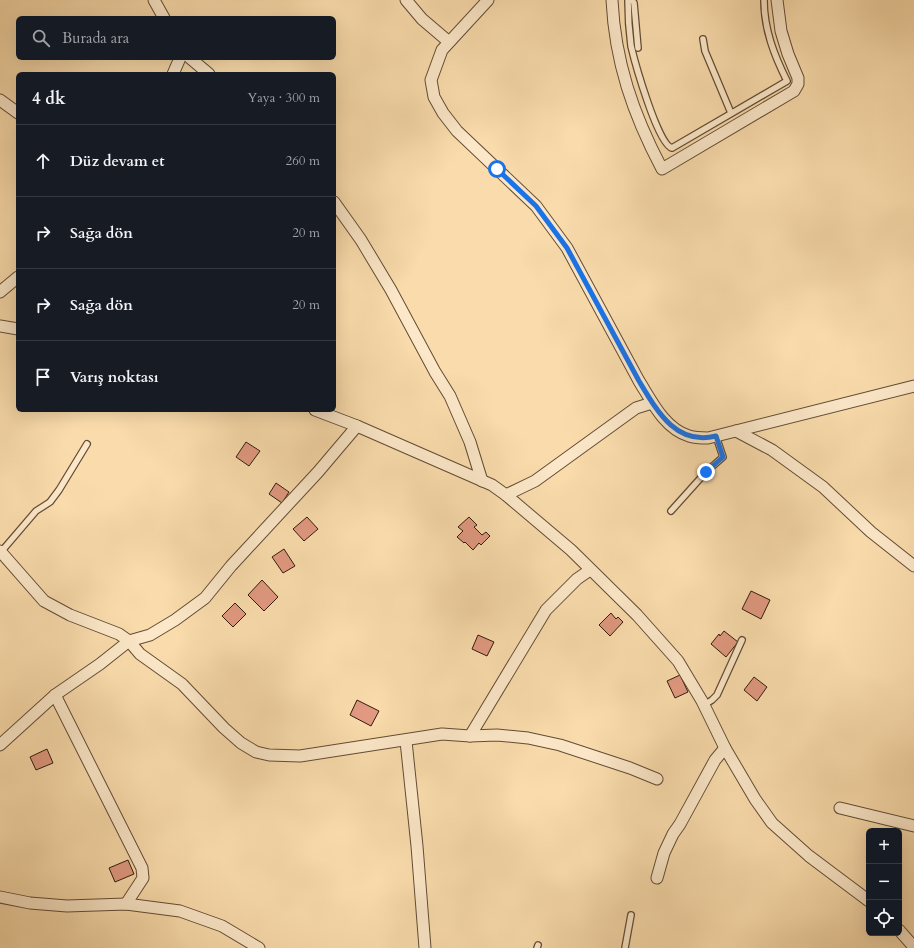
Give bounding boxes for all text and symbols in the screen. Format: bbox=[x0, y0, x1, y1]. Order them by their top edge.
search box bbox=[16, 16, 336, 60]
icon: search bbox=[30, 27, 52, 49]
text: Burada ara bbox=[62, 28, 129, 48]
text: 4 dk bbox=[32, 87, 66, 110]
text: Yaya · 300 m bbox=[247, 89, 320, 107]
icon: ahead bbox=[32, 150, 54, 172]
text: Düz devam et bbox=[70, 151, 165, 171]
text: 260 m bbox=[286, 152, 320, 170]
route start bbox=[488, 160, 506, 178]
icon: right bbox=[32, 222, 54, 244]
text: Sağa dön bbox=[70, 223, 133, 243]
text: 20 m bbox=[292, 224, 320, 242]
icon: right bbox=[32, 294, 54, 316]
text: Sağa dön bbox=[70, 295, 133, 315]
text: 20 m bbox=[292, 296, 320, 314]
icon: arrive bbox=[32, 366, 54, 388]
text: Varış noktası bbox=[70, 367, 159, 387]
route end bbox=[697, 463, 715, 481]
map controls bbox=[866, 828, 902, 936]
button: + bbox=[866, 828, 902, 864]
button: − bbox=[866, 864, 902, 900]
button: locate bbox=[866, 900, 902, 936]

